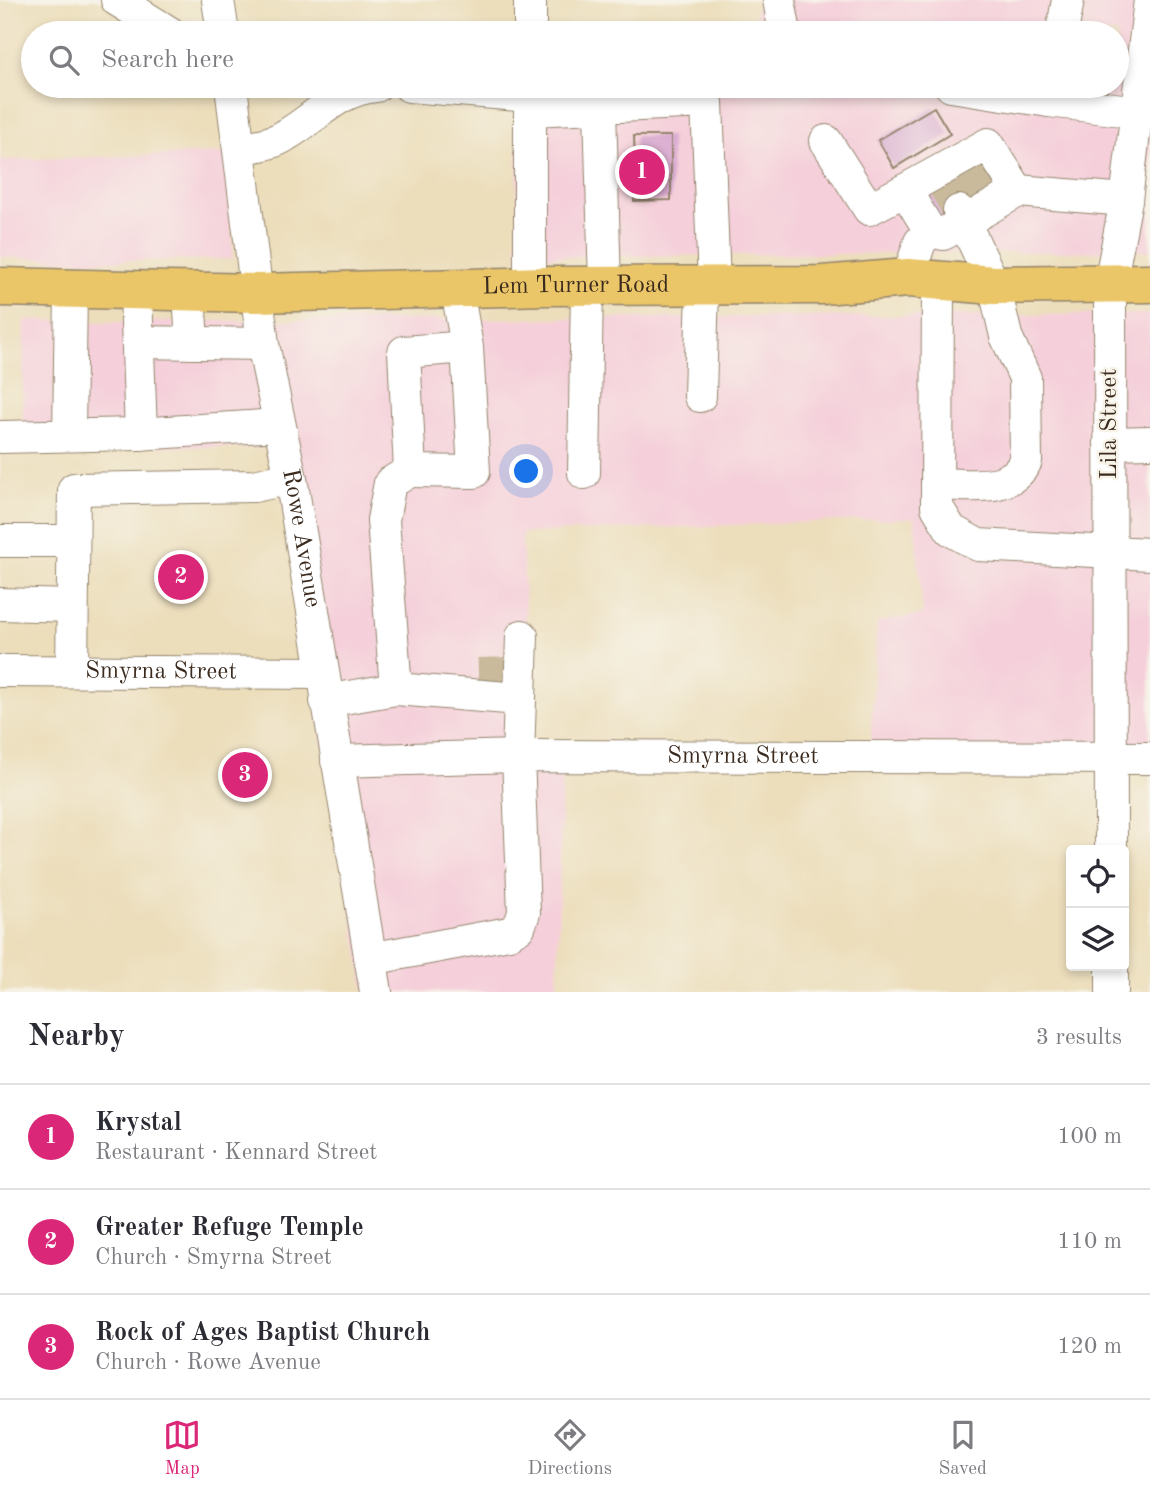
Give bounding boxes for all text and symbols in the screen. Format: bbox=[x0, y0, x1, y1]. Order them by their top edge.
search box bbox=[21, 21, 1129, 98]
icon: search bbox=[45, 41, 83, 79]
text: Search here bbox=[101, 47, 234, 73]
pin: 1 bbox=[619, 146, 665, 198]
street label: Lem Turner Road bbox=[482, 274, 669, 300]
street label: Lila Street bbox=[1098, 368, 1122, 480]
your location bbox=[509, 454, 543, 488]
street label: Rowe Avenue bbox=[277, 467, 324, 609]
pin: 2 bbox=[158, 551, 204, 603]
street label: Smyrna Street bbox=[85, 660, 237, 684]
street label: Smyrna Street bbox=[667, 744, 819, 769]
pin: 3 bbox=[222, 749, 268, 801]
map controls bbox=[1066, 845, 1129, 971]
button: locate bbox=[1066, 845, 1129, 908]
button: layers bbox=[1066, 908, 1129, 971]
text: Nearby bbox=[28, 1022, 125, 1052]
text: 3 results bbox=[1036, 1026, 1122, 1049]
text: Krystal bbox=[95, 1110, 182, 1136]
text: 1 bbox=[44, 1125, 58, 1148]
text: 100 m bbox=[1057, 1125, 1122, 1148]
text: Restaurant · Kennard Street bbox=[95, 1141, 377, 1164]
text: Greater Refuge Temple bbox=[95, 1215, 364, 1241]
text: 2 bbox=[44, 1230, 58, 1253]
text: 110 m bbox=[1057, 1230, 1122, 1253]
text: Church · Smyrna Street bbox=[95, 1246, 332, 1269]
text: Rock of Ages Baptist Church bbox=[95, 1320, 430, 1346]
text: 3 bbox=[44, 1335, 58, 1358]
text: 120 m bbox=[1057, 1335, 1122, 1358]
text: Church · Rowe Avenue bbox=[95, 1351, 321, 1374]
tab: Map bbox=[163, 1416, 201, 1481]
tab: Directions bbox=[528, 1416, 612, 1481]
tab: Saved bbox=[938, 1416, 987, 1481]

